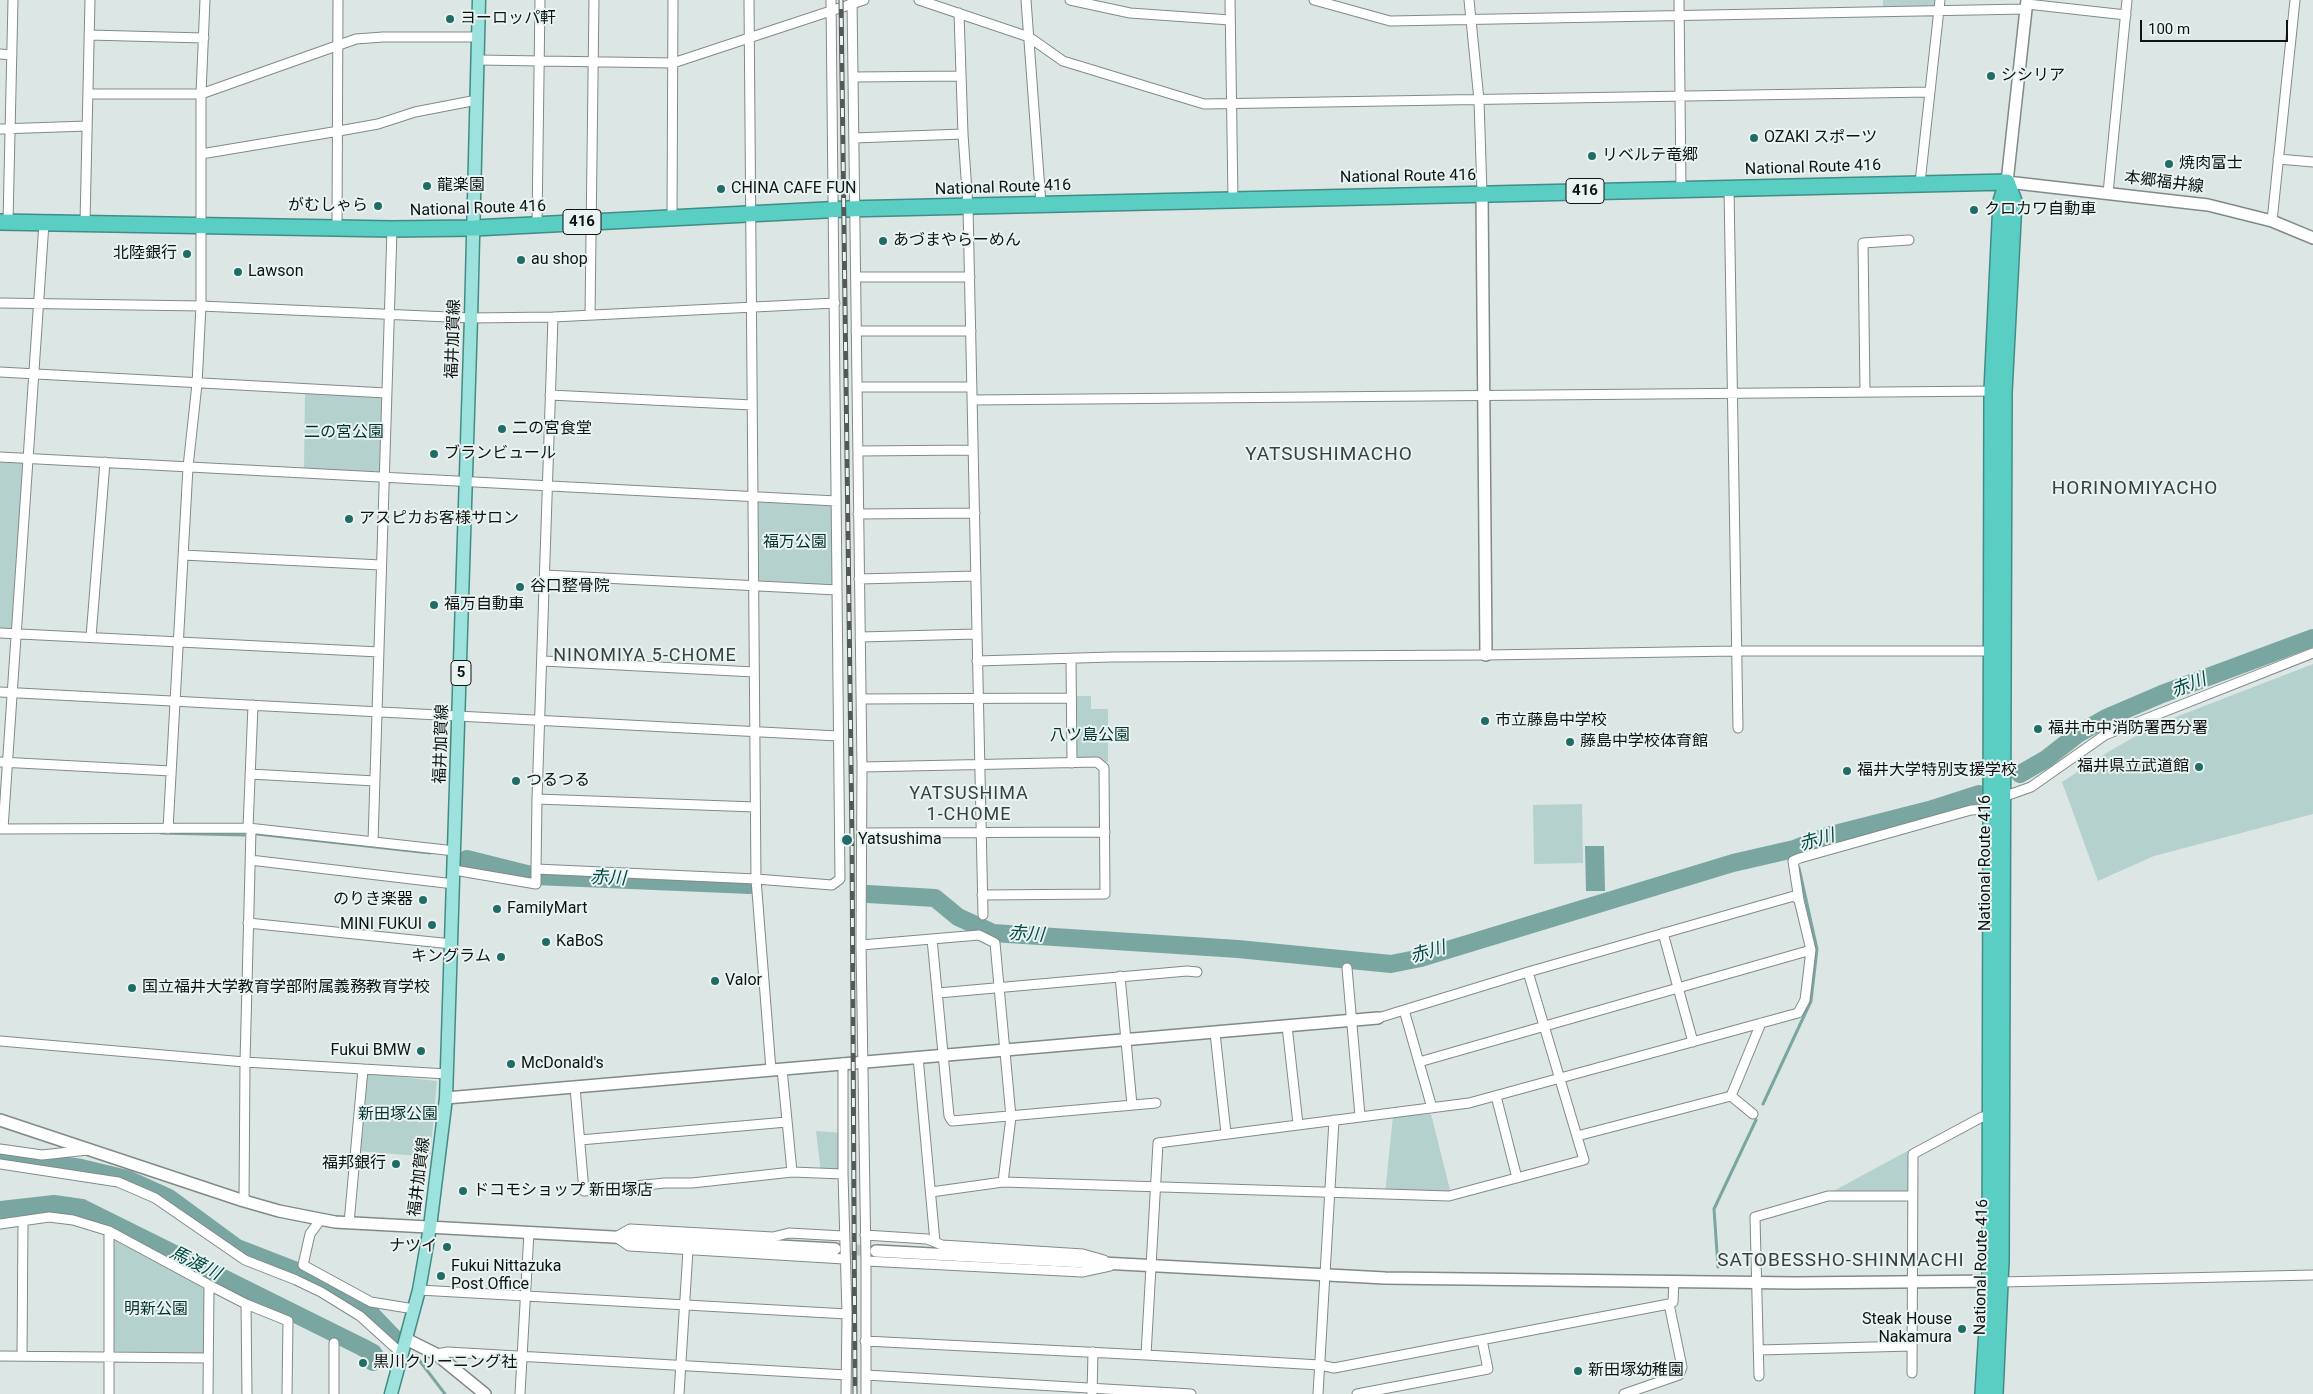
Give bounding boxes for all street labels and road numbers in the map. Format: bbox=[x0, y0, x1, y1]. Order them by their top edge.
street label: National Route 416 bbox=[1745, 156, 1881, 180]
street label: National Route 416 bbox=[1340, 166, 1476, 188]
street label: 本郷福井線 bbox=[2123, 169, 2205, 197]
street label: National Route 416 bbox=[935, 176, 1071, 200]
road number: 416 bbox=[1566, 178, 1604, 204]
street label: National Route 416 bbox=[410, 197, 546, 221]
road number: 416 bbox=[563, 210, 601, 234]
street label: 福井加賀線 bbox=[443, 299, 465, 379]
road number: 5 bbox=[451, 660, 471, 686]
street label: 福井加賀線 bbox=[431, 704, 453, 784]
street label: National Route 416 bbox=[1976, 795, 1996, 931]
street label: 福井加賀線 bbox=[406, 1136, 434, 1218]
street label: National Route 416 bbox=[1971, 1199, 1993, 1335]

